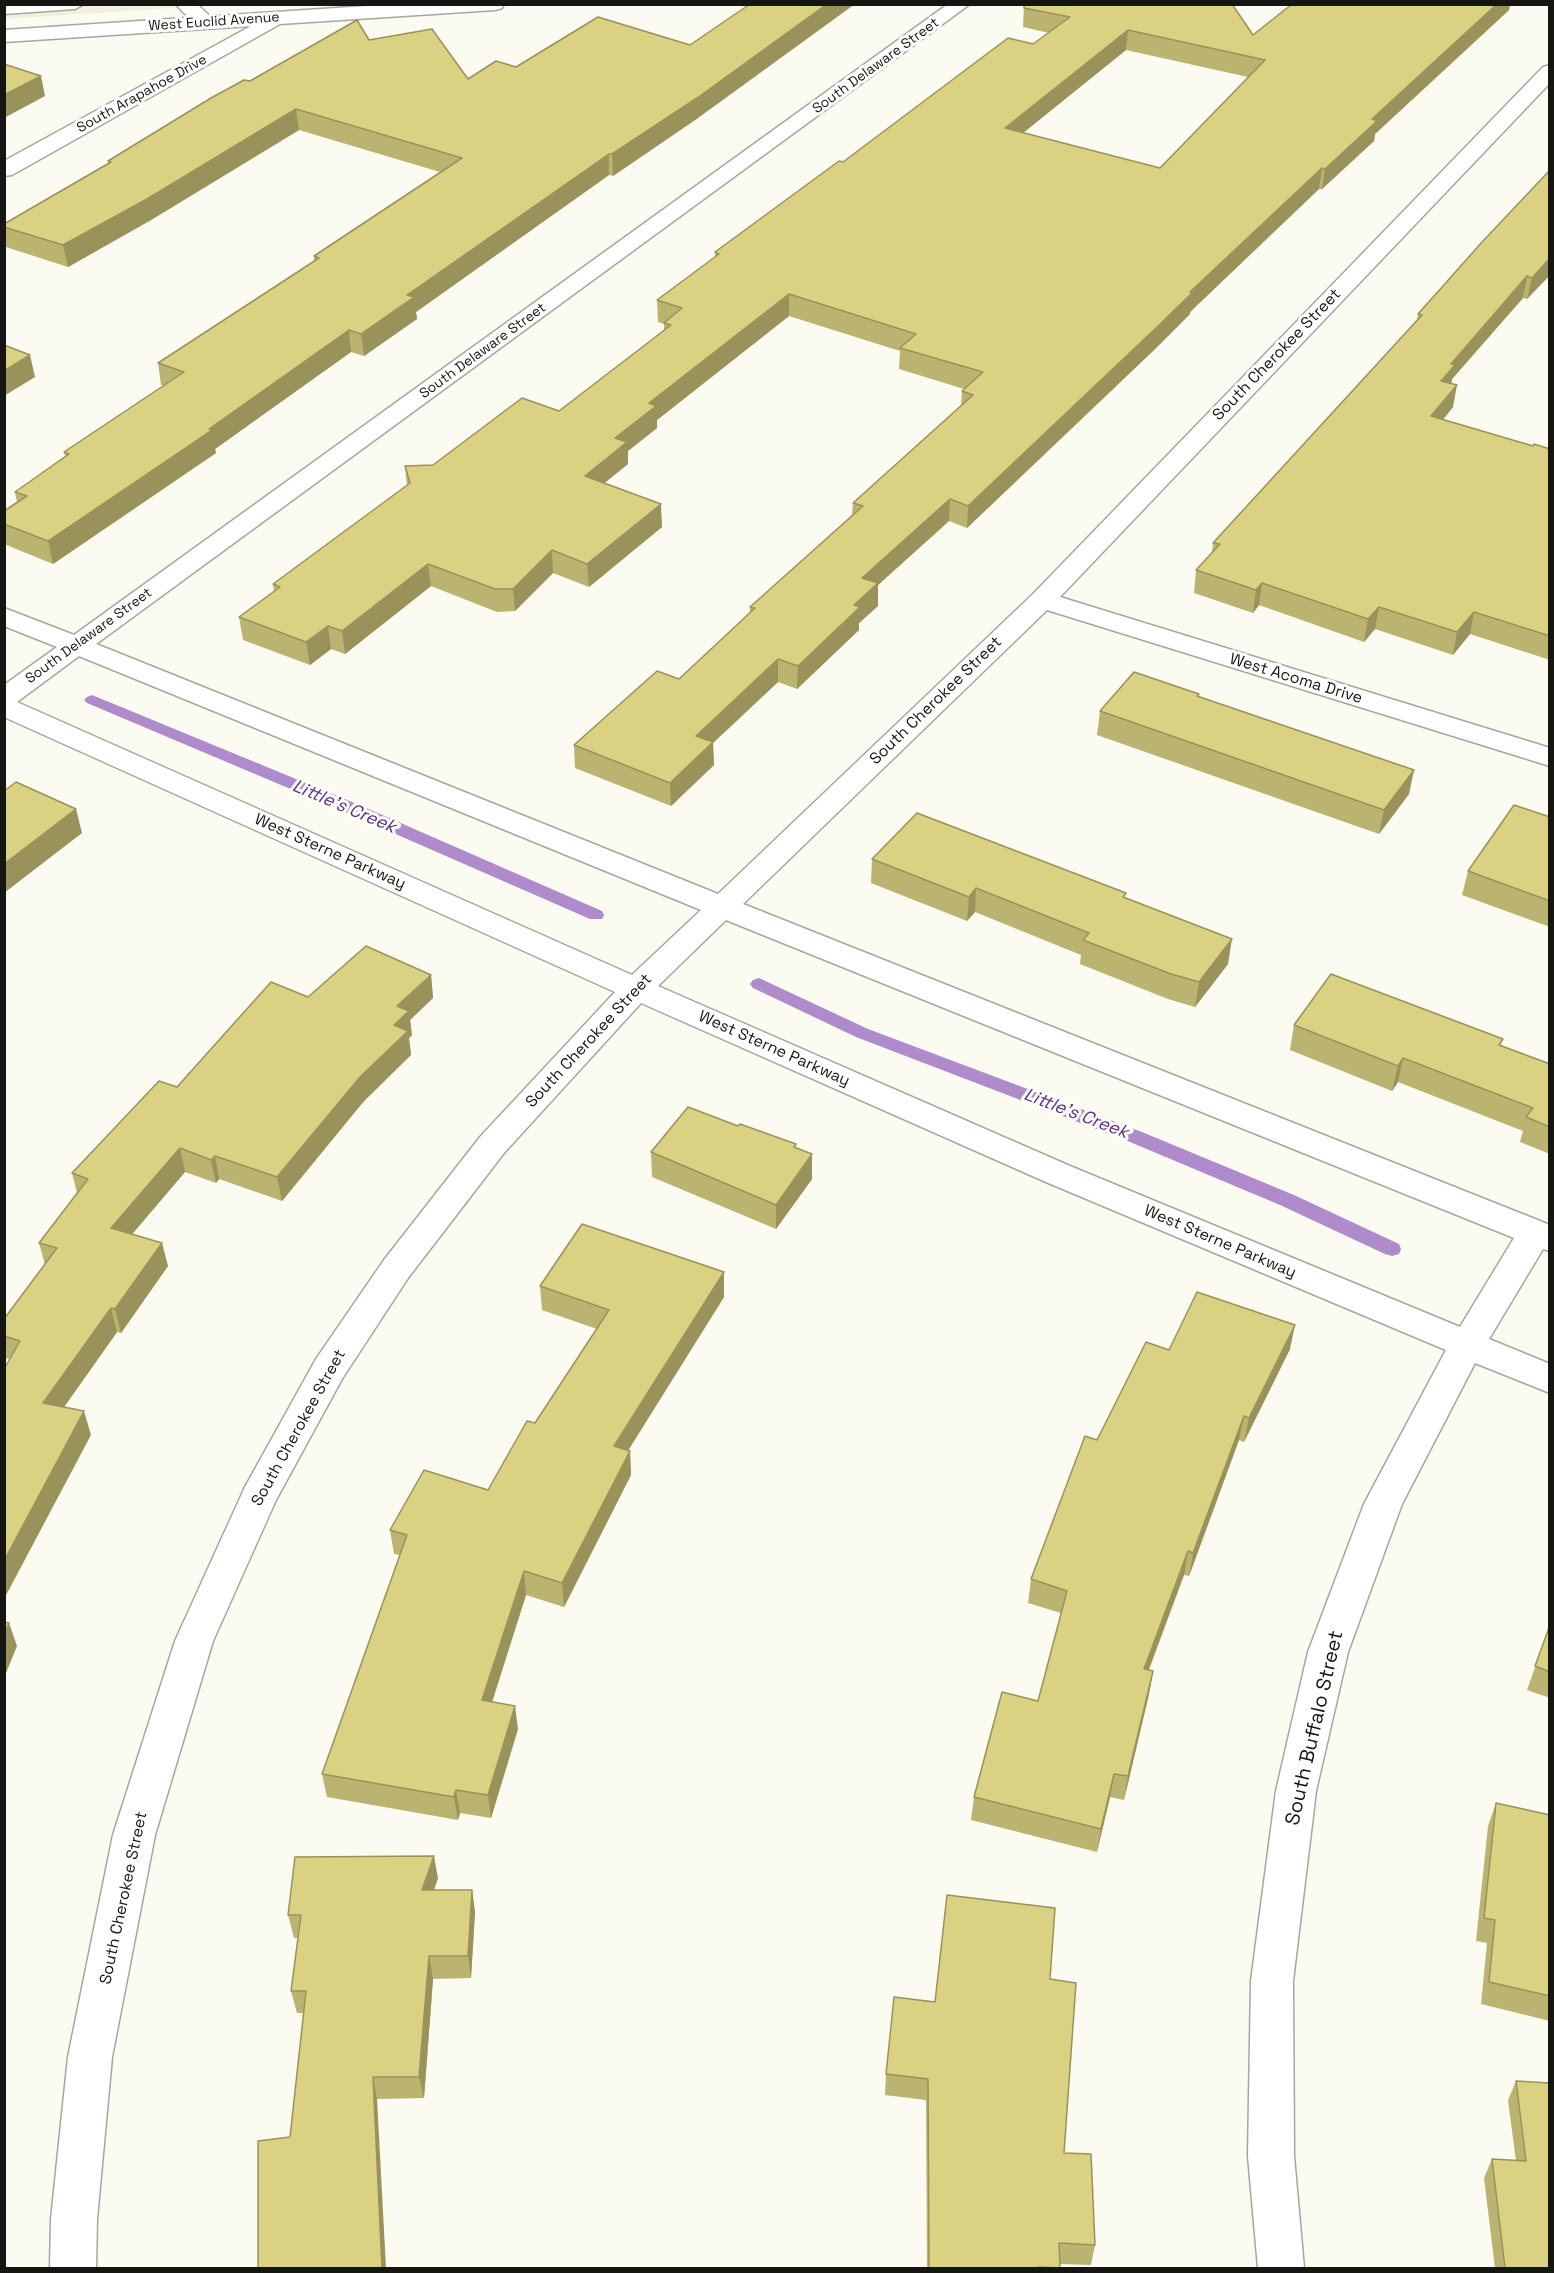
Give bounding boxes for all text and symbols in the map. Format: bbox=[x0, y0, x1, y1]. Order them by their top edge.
street label: West Euclid Avenue bbox=[148, 9, 280, 35]
street label: South Delaware Street bbox=[810, 14, 942, 118]
street label: South Arapahoe Drive bbox=[74, 51, 210, 137]
street label: South Cherokee Street bbox=[1209, 285, 1345, 425]
street label: South Delaware Street bbox=[417, 299, 549, 403]
street label: South Delaware Street bbox=[23, 584, 155, 688]
street label: South Cherokee Street bbox=[866, 633, 1006, 769]
street label: West Acoma Drive bbox=[1227, 650, 1365, 708]
water label: Little's Creek bbox=[289, 775, 399, 839]
street label: West Sterne Parkway bbox=[251, 810, 409, 894]
street label: South Cherokee Street bbox=[522, 970, 656, 1112]
street label: West Sterne Parkway bbox=[695, 1007, 853, 1091]
water label: Little's Creek bbox=[1021, 1084, 1131, 1144]
street label: West Sterne Parkway bbox=[1141, 1201, 1299, 1283]
street label: South Cherokee Street bbox=[248, 1346, 350, 1510]
street label: South Buffalo Street bbox=[1281, 1628, 1349, 1828]
street label: South Cherokee Street bbox=[96, 1810, 152, 1986]

